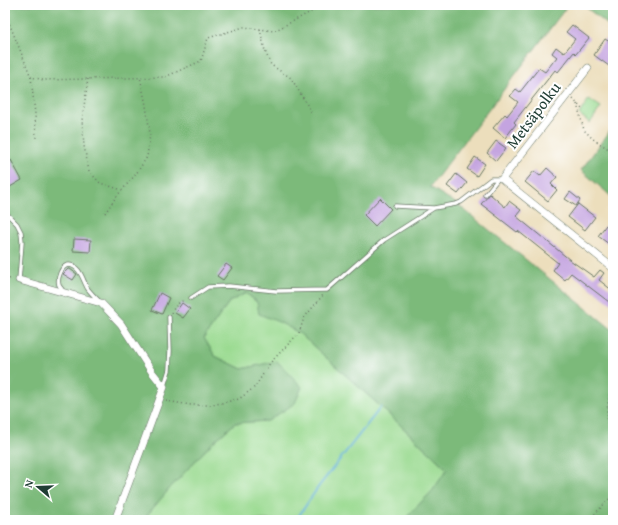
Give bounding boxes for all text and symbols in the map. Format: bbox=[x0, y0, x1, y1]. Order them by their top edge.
street label: Metsäpolku bbox=[500, 76, 566, 153]
north arrow bbox=[18, 467, 58, 507]
text: N bbox=[20, 477, 38, 490]

